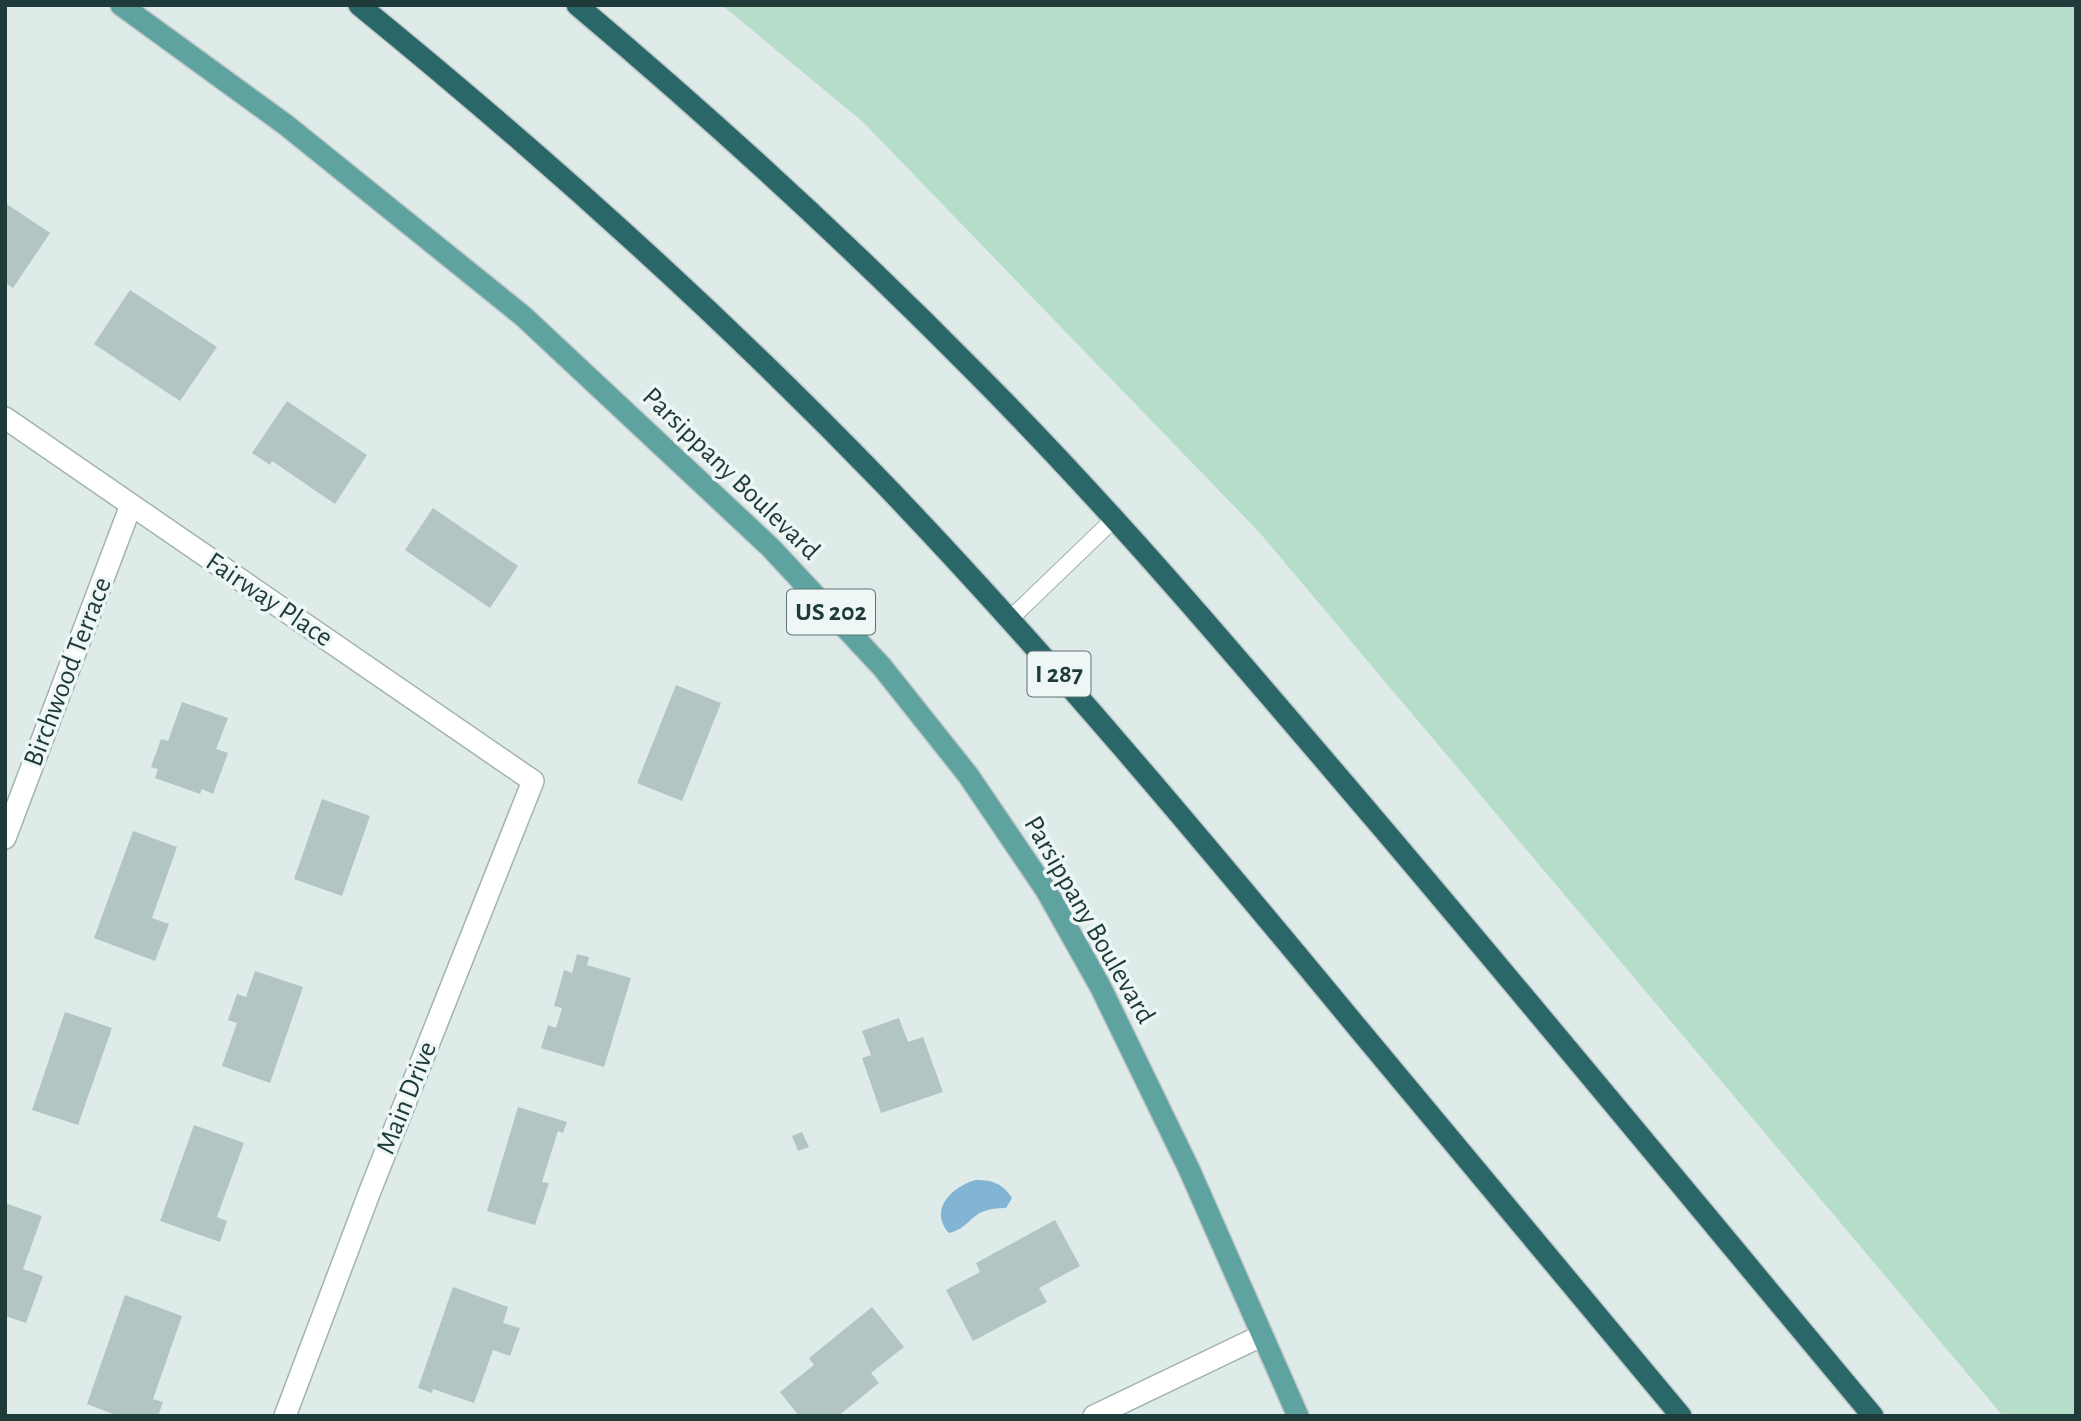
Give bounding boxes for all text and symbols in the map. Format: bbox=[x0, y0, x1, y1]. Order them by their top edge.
street label: Parsippany Boulevard bbox=[637, 382, 825, 566]
street label: Fairway Place bbox=[201, 548, 337, 652]
street label: Birchwood Terrace bbox=[19, 574, 117, 770]
road number: US 202 bbox=[787, 590, 875, 634]
road number: I 287 bbox=[1028, 652, 1090, 696]
street label: Parsippany Boulevard bbox=[1018, 811, 1160, 1029]
street label: Main Drive bbox=[372, 1038, 442, 1158]

